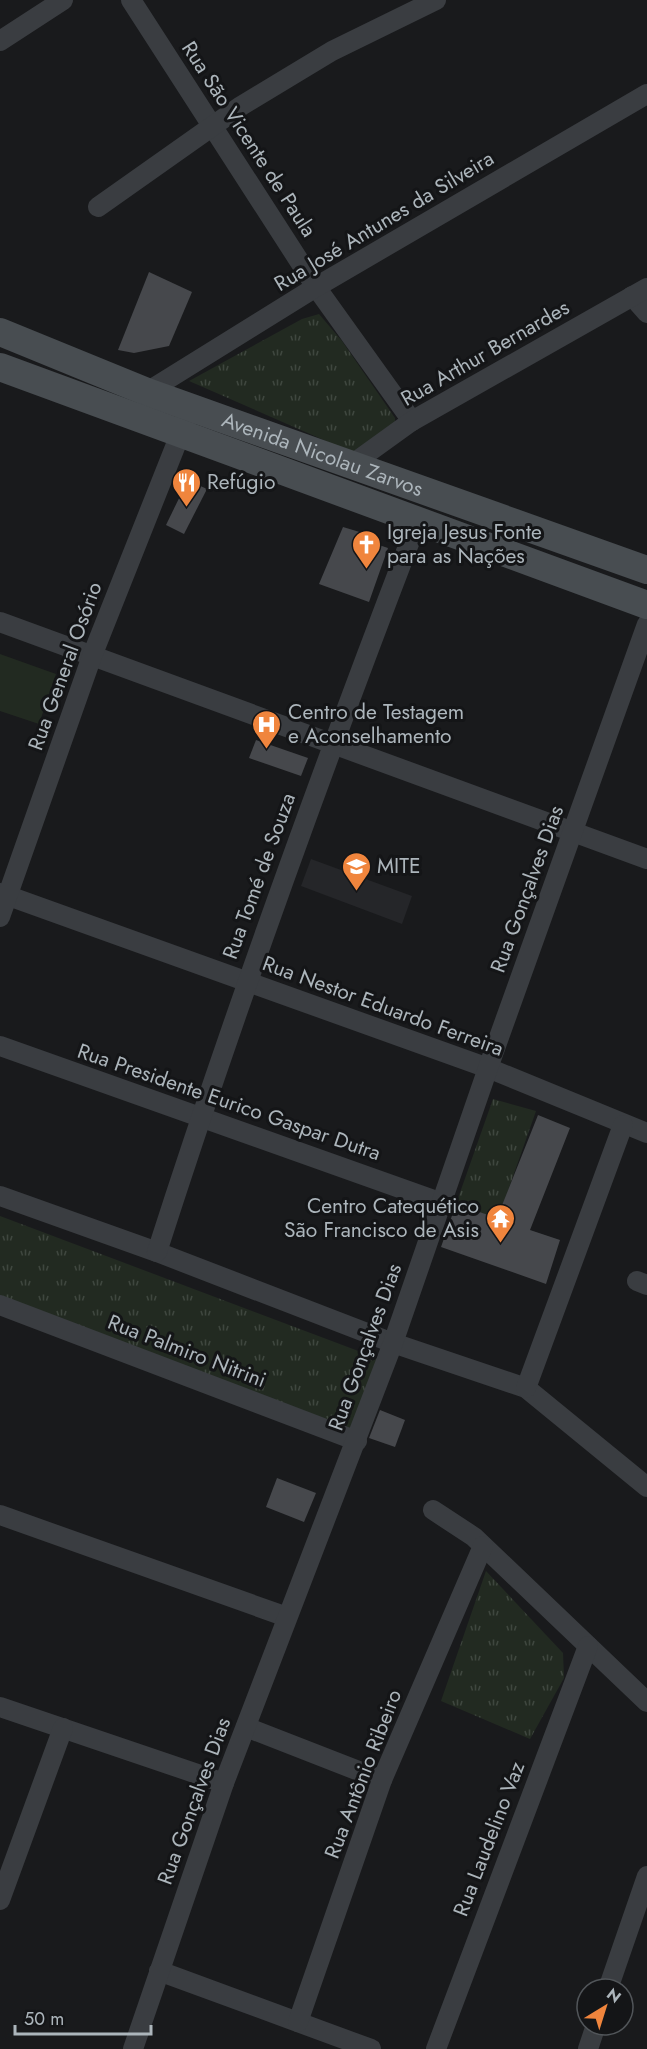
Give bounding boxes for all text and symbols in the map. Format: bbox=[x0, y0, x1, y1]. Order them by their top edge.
street label: Rua São Vicente de Paula bbox=[174, 35, 324, 243]
street label: Rua José Antunes da Silveira bbox=[268, 143, 500, 299]
street label: Rua Arthur Bernardes bbox=[395, 292, 575, 414]
street label: Avenida Nicolau Zarvos bbox=[218, 405, 427, 504]
restaurant icon: Refúgio bbox=[170, 466, 202, 508]
place label: Refúgio bbox=[207, 467, 276, 497]
place label: Igreja Jesus Fonte para as Nações bbox=[387, 517, 542, 571]
church icon: Igreja Jesus Fonte para as Nações bbox=[350, 528, 382, 570]
street label: Rua General Osório bbox=[21, 578, 109, 754]
place label: Centro de Testagem e Aconselhamento bbox=[288, 697, 464, 751]
hospital icon: Centro de Testagem e Aconselhamento bbox=[251, 708, 283, 750]
street label: Rua Tomé de Souza bbox=[215, 789, 303, 963]
street label: Rua Gonçalves Dias bbox=[483, 801, 571, 977]
school or university icon: MITE bbox=[340, 850, 372, 892]
place label: MITE bbox=[377, 851, 420, 881]
street label: Rua Nestor Eduardo Ferreira bbox=[258, 948, 508, 1064]
street label: Rua Presidente Eurico Gaspar Dutra bbox=[73, 1036, 385, 1168]
place label: Centro Catequético São Francisco de Asis bbox=[284, 1191, 479, 1245]
temple icon: Centro Catequético São Francisco de Asis bbox=[484, 1202, 516, 1244]
street label: Rua Gonçalves Dias bbox=[321, 1259, 409, 1435]
street label: Rua Palmiro Nitrini bbox=[103, 1307, 271, 1395]
street label: Rua Antônio Ribeiro bbox=[317, 1685, 409, 1863]
street label: Rua Gonçalves Dias bbox=[150, 1713, 238, 1889]
street label: Rua Laudelino Vaz bbox=[446, 1757, 532, 1921]
north arrow bbox=[575, 1977, 635, 2037]
text: N bbox=[602, 1983, 626, 2009]
scale bar bbox=[15, 1998, 152, 2036]
text: 50 m bbox=[24, 2006, 64, 2032]

